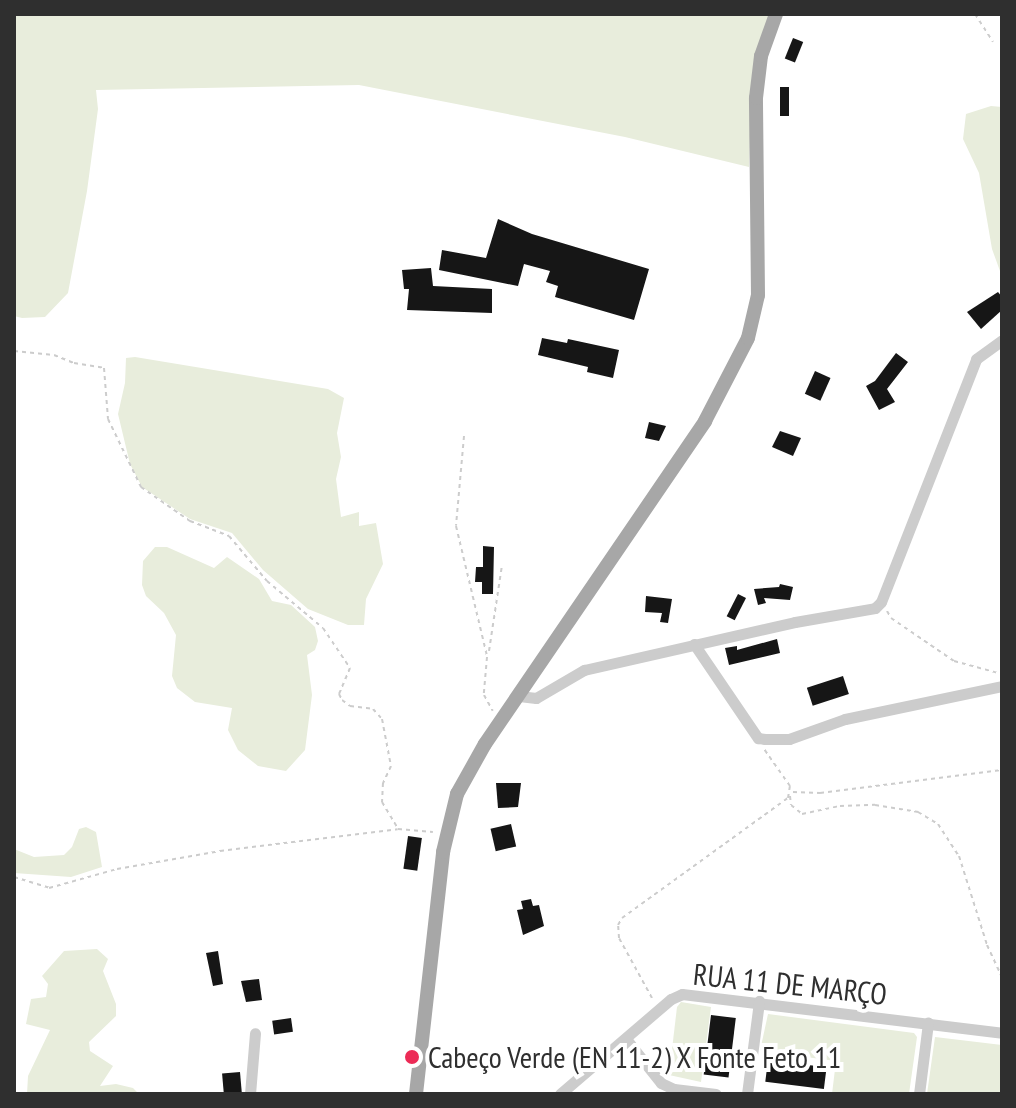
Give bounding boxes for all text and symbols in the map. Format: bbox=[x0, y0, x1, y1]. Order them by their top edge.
street label: RUA 11 DE MARÇO bbox=[691, 956, 889, 1012]
place label: Cabeço Verde (EN 11-2) X Fonte Feto 11 bbox=[428, 1039, 843, 1075]
marker: Cabeço Verde (EN 11-2) X Fonte Feto 11 bbox=[403, 1048, 421, 1066]

